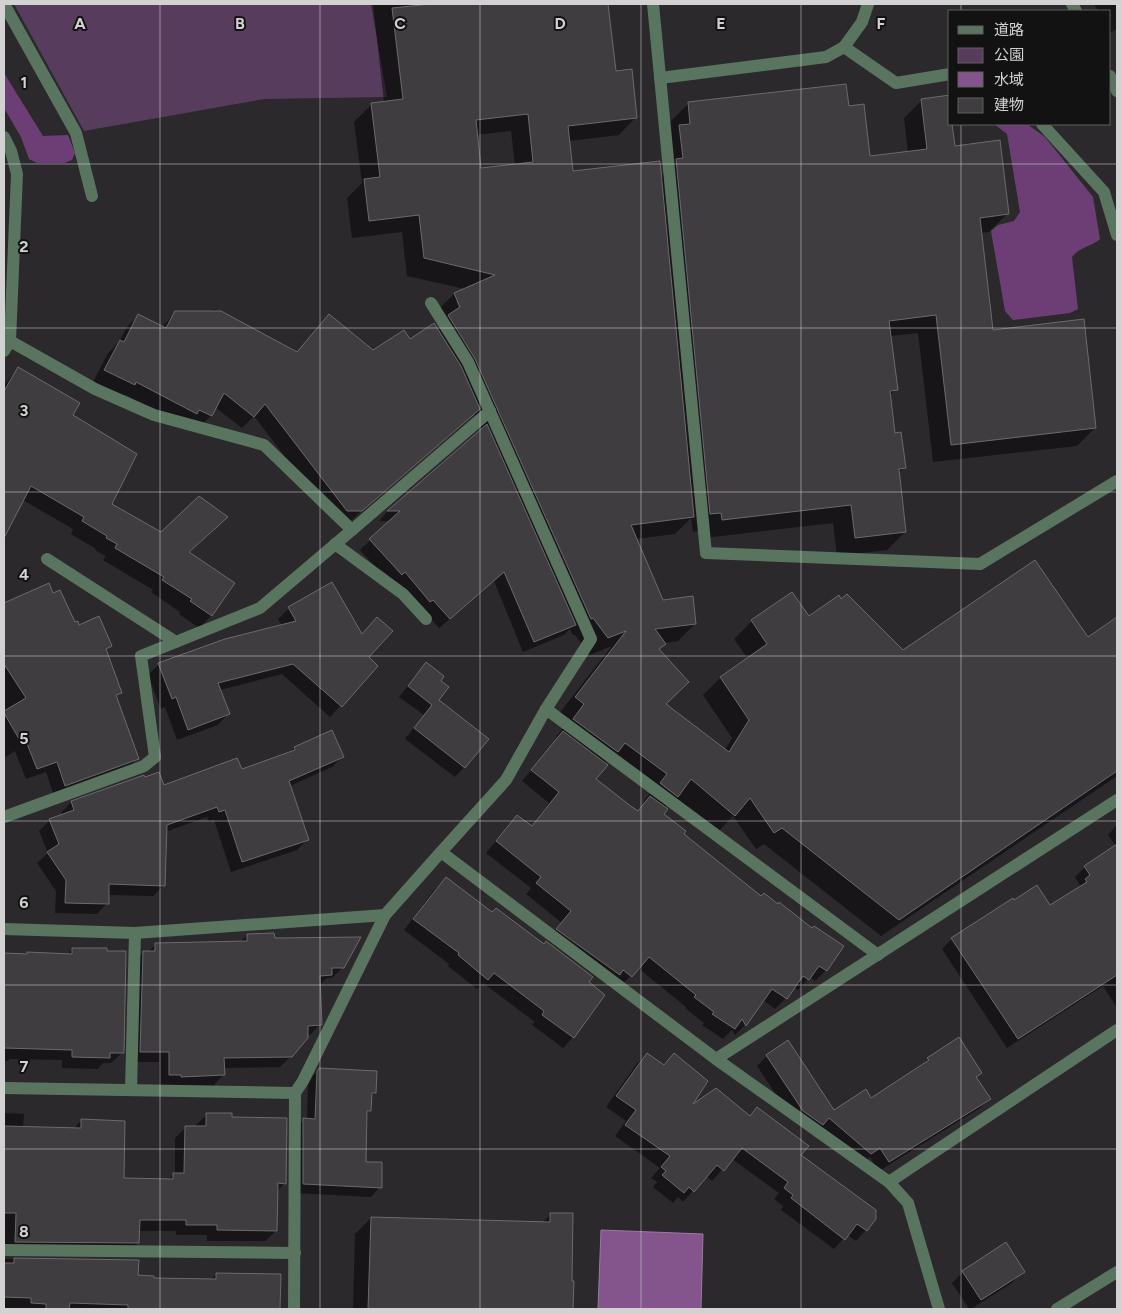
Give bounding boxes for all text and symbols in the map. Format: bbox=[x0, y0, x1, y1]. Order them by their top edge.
legend bbox=[948, 10, 1111, 125]
text: A bbox=[74, 14, 86, 33]
text: B bbox=[235, 14, 245, 33]
text: C bbox=[394, 14, 406, 33]
text: D bbox=[554, 14, 566, 33]
text: E bbox=[716, 14, 726, 33]
text: F bbox=[877, 14, 886, 33]
text: 道路 bbox=[994, 21, 1024, 39]
text: 公園 bbox=[994, 46, 1024, 64]
text: 水域 bbox=[994, 71, 1024, 89]
text: 1 bbox=[21, 73, 27, 92]
text: 建物 bbox=[994, 96, 1024, 114]
text: 2 bbox=[19, 237, 29, 256]
text: 3 bbox=[20, 401, 29, 420]
text: 4 bbox=[19, 565, 29, 584]
text: 5 bbox=[19, 729, 29, 748]
text: 6 bbox=[19, 893, 29, 912]
text: 7 bbox=[20, 1057, 29, 1076]
text: 8 bbox=[19, 1222, 29, 1241]

